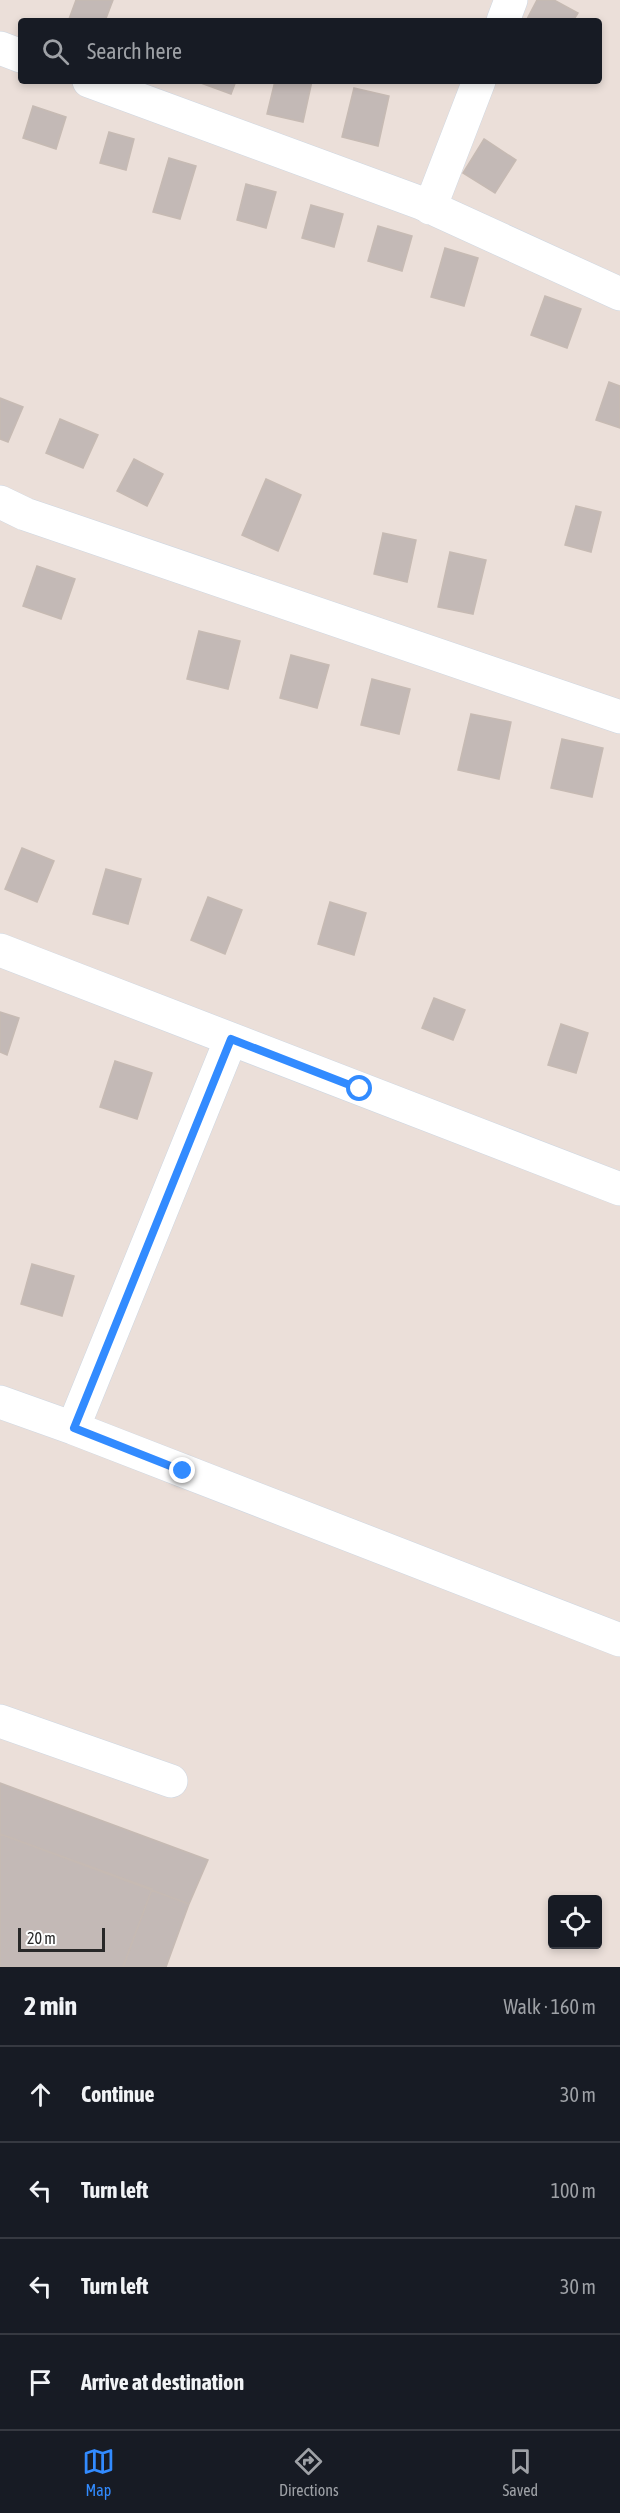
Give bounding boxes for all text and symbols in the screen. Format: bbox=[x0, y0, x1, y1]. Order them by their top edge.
search box bbox=[18, 18, 602, 84]
icon: search bbox=[39, 35, 72, 68]
text: Search here bbox=[87, 38, 182, 64]
route start bbox=[346, 1075, 372, 1101]
route end bbox=[169, 1457, 195, 1483]
map controls bbox=[548, 1895, 602, 1949]
button: locate bbox=[548, 1895, 602, 1949]
scale bar bbox=[18, 1925, 105, 1952]
text: 20 m bbox=[27, 1929, 56, 1947]
text: 2 min bbox=[24, 1991, 77, 2021]
text: Walk · 160 m bbox=[504, 1995, 596, 2018]
icon: ahead bbox=[24, 2078, 57, 2111]
text: Continue bbox=[81, 2081, 155, 2107]
text: 30 m bbox=[560, 2083, 596, 2106]
icon: left bbox=[24, 2174, 57, 2207]
text: Turn left bbox=[81, 2177, 148, 2203]
text: 100 m bbox=[551, 2179, 596, 2202]
icon: left bbox=[24, 2270, 57, 2303]
text: Turn left bbox=[81, 2273, 148, 2299]
text: 30 m bbox=[560, 2275, 596, 2298]
icon: arrive bbox=[24, 2366, 57, 2399]
text: Arrive at destination bbox=[81, 2369, 244, 2395]
tab: Map bbox=[82, 2445, 115, 2499]
tab: Directions bbox=[279, 2445, 339, 2499]
tab: Saved bbox=[503, 2445, 538, 2499]

